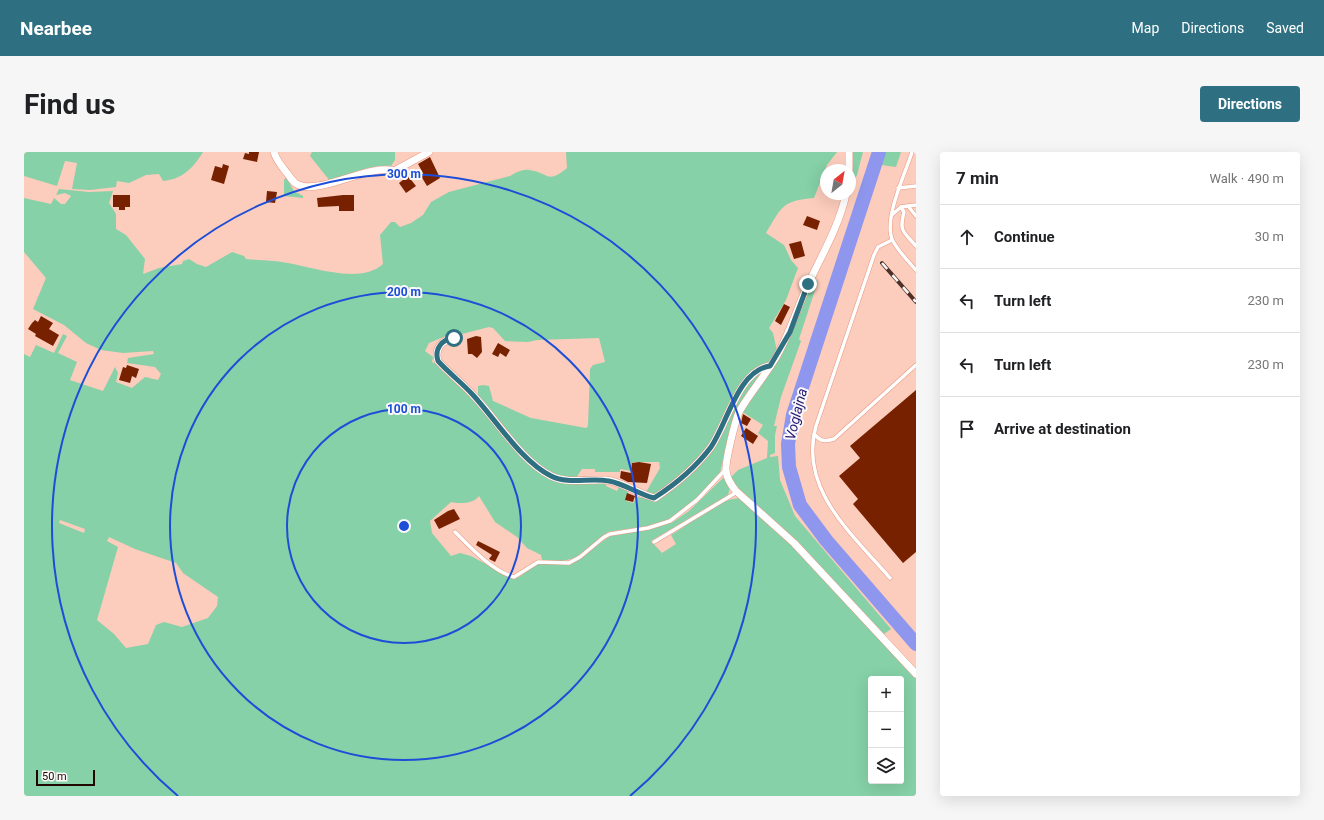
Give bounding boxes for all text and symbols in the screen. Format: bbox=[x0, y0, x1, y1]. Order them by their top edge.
text: Nearbee bbox=[20, 17, 92, 40]
text: Map bbox=[1132, 20, 1159, 36]
text: Directions bbox=[1181, 20, 1244, 36]
text: Saved bbox=[1266, 20, 1304, 36]
button: Directions bbox=[1200, 86, 1300, 122]
text: Find us bbox=[24, 88, 115, 121]
north arrow bbox=[820, 164, 856, 200]
text: 300 m bbox=[387, 167, 421, 181]
text: 7 min bbox=[956, 168, 999, 188]
text: Walk · 490 m bbox=[1209, 171, 1284, 186]
icon: ahead bbox=[956, 226, 978, 248]
text: Continue bbox=[994, 228, 1055, 246]
text: 30 m bbox=[1255, 229, 1284, 244]
route end bbox=[799, 275, 817, 293]
text: 200 m bbox=[387, 285, 421, 299]
icon: left bbox=[956, 290, 978, 312]
text: Turn left bbox=[994, 292, 1051, 310]
text: 230 m bbox=[1247, 293, 1284, 308]
route start bbox=[445, 329, 463, 347]
icon: left bbox=[956, 354, 978, 376]
text: Turn left bbox=[994, 356, 1051, 374]
text: 230 m bbox=[1247, 357, 1284, 372]
water label: Voglajna bbox=[782, 387, 810, 441]
text: 100 m bbox=[387, 402, 421, 416]
icon: arrive bbox=[956, 418, 978, 440]
text: Arrive at destination bbox=[994, 420, 1131, 438]
centre of rings bbox=[397, 519, 411, 533]
map controls bbox=[868, 676, 904, 784]
button: + bbox=[868, 676, 904, 712]
button: − bbox=[868, 712, 904, 748]
button: layers bbox=[868, 748, 904, 784]
scale bar bbox=[36, 768, 95, 787]
text: 50 m bbox=[42, 770, 67, 783]

